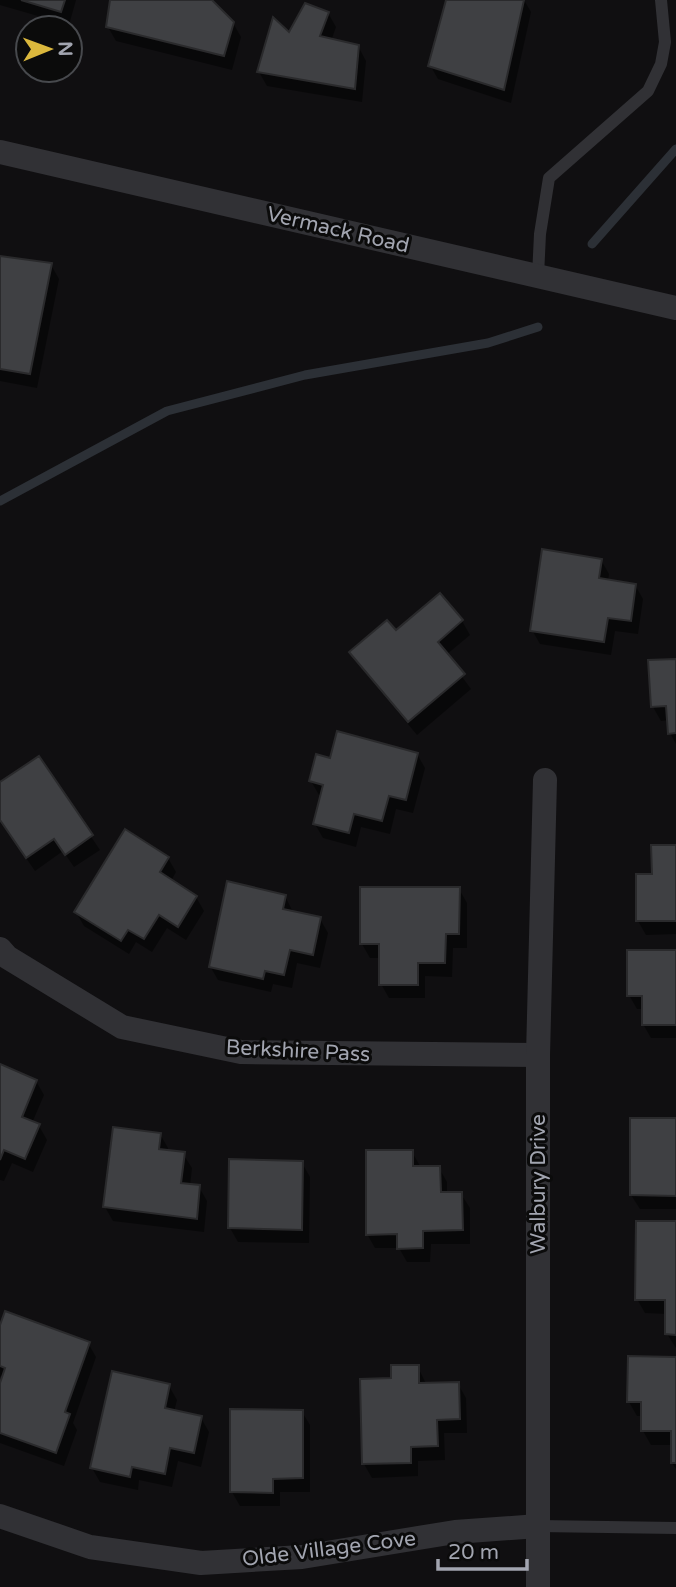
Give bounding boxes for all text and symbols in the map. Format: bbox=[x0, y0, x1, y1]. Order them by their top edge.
north arrow bbox=[14, 14, 84, 84]
text: N bbox=[54, 41, 76, 57]
street label: Vermack Road bbox=[264, 201, 412, 259]
street label: Berkshire Pass bbox=[225, 1035, 371, 1067]
street label: Walbury Drive bbox=[526, 1114, 551, 1254]
street label: Olde Village Cove bbox=[241, 1526, 417, 1572]
scale bar bbox=[438, 1528, 527, 1572]
text: 20 m bbox=[448, 1540, 499, 1565]

